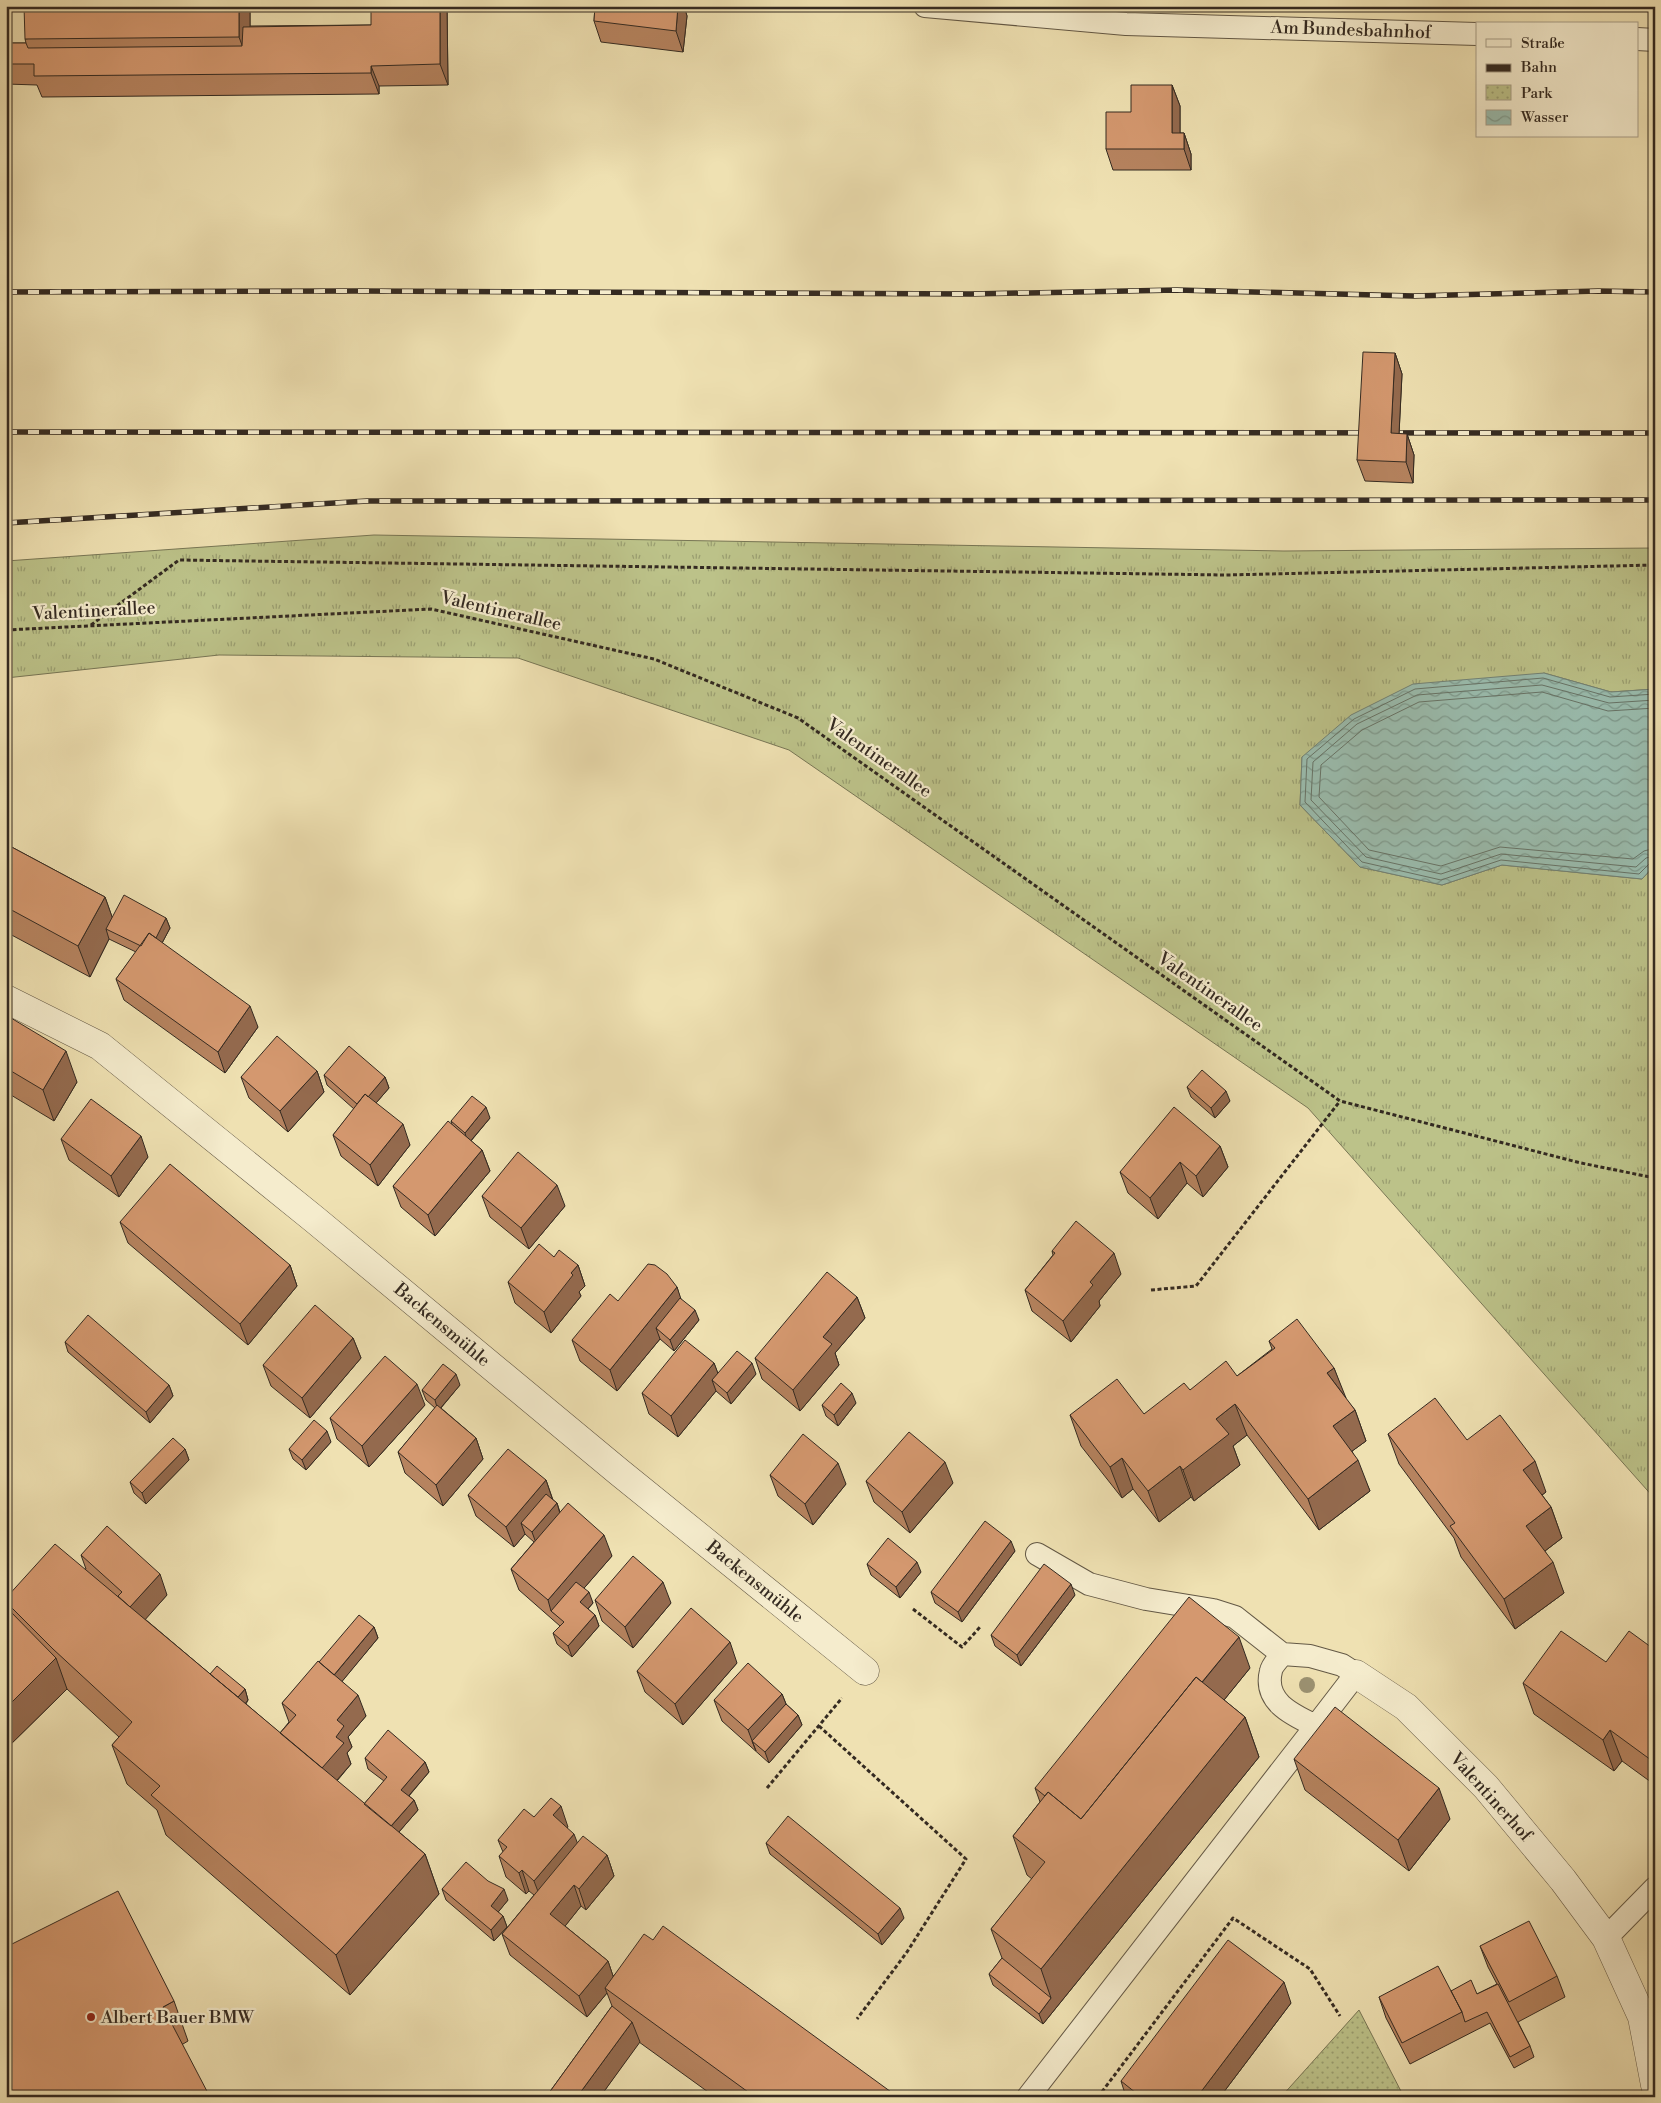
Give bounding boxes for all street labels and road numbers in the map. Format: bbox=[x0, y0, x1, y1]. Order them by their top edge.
street label: Am Bundesbahnhof bbox=[1269, 16, 1433, 44]
street label: Valentinerallee bbox=[437, 586, 564, 636]
street label: Valentinerallee bbox=[31, 596, 156, 626]
street label: Valentinerallee bbox=[821, 713, 936, 803]
street label: Valentinerallee bbox=[1152, 947, 1267, 1037]
street label: Backensmühle bbox=[388, 1277, 495, 1372]
street label: Backensmühle bbox=[701, 1535, 808, 1628]
street label: Valentinerhof bbox=[1444, 1747, 1538, 1848]

